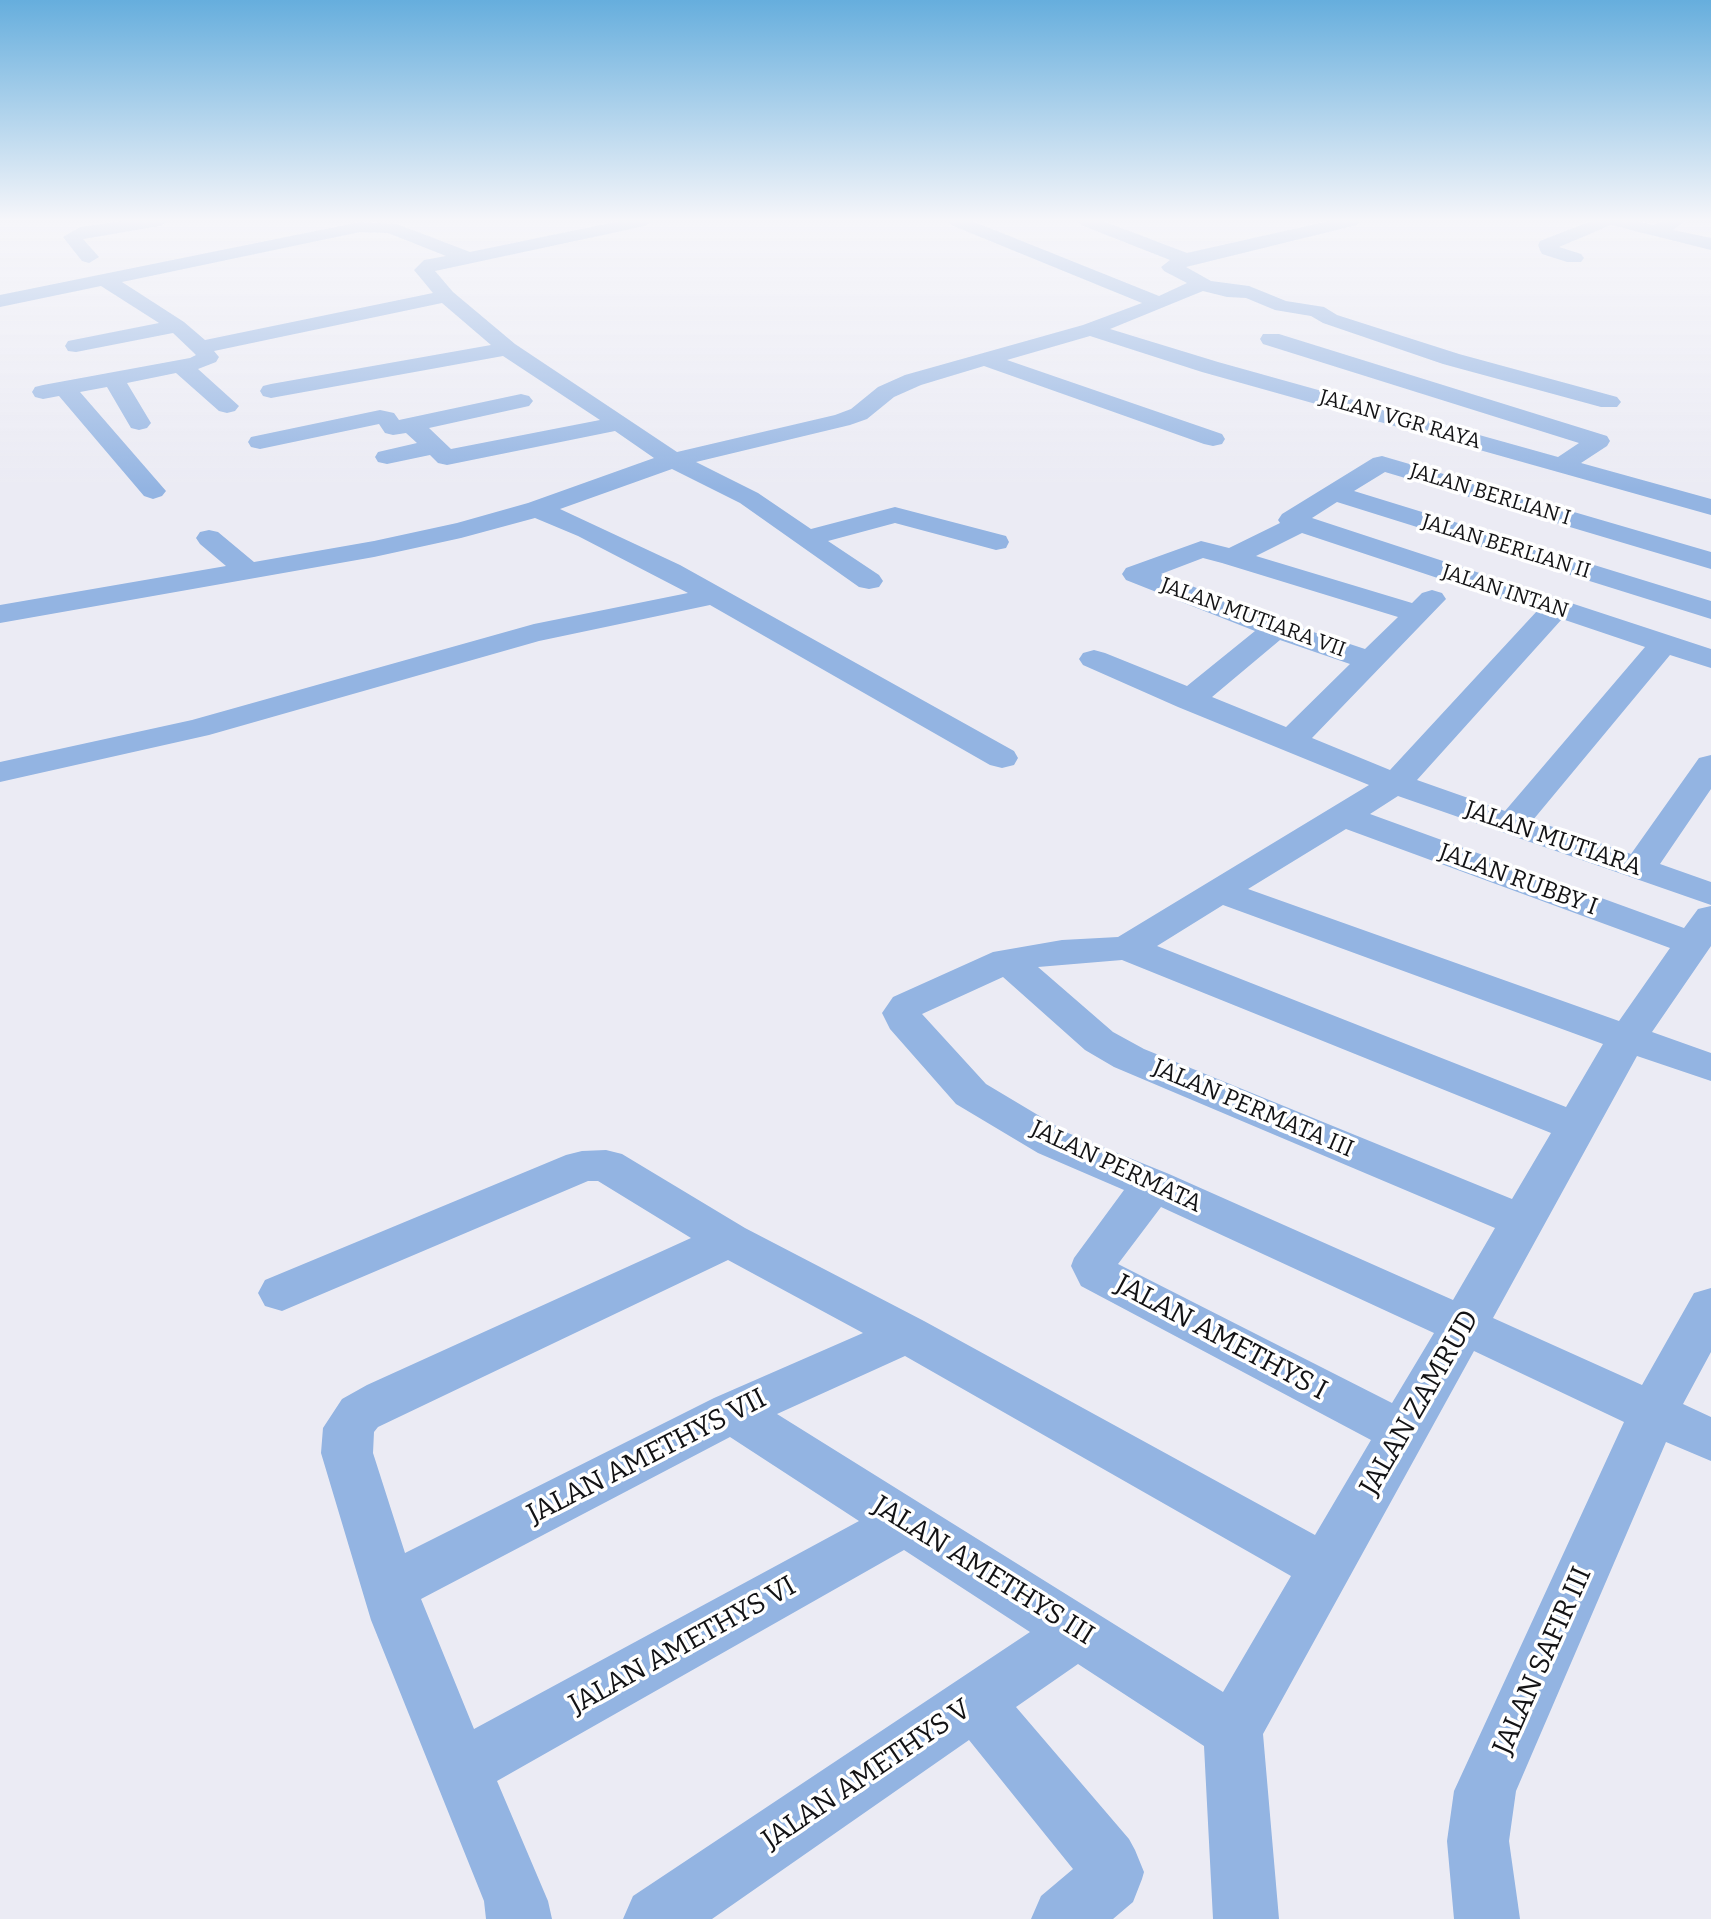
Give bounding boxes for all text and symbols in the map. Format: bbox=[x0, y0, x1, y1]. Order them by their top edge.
street label: JALAN VGR RAYA bbox=[1316, 385, 1484, 455]
street label: JALAN BERLIAN I bbox=[1406, 459, 1574, 531]
street label: JALAN BERLIAN II bbox=[1419, 509, 1593, 585]
street label: JALAN INTAN bbox=[1439, 560, 1571, 624]
street label: JALAN MUTIARA VII bbox=[1157, 573, 1349, 663]
street label: JALAN MUTIARA bbox=[1461, 795, 1645, 883]
street label: JALAN RUBBY I bbox=[1435, 838, 1601, 922]
street label: JALAN PERMATA III bbox=[1148, 1054, 1358, 1164]
street label: JALAN PERMATA bbox=[1026, 1115, 1206, 1219]
street label: JALAN AMETHYS I bbox=[1109, 1268, 1333, 1408]
street label: JALAN ZAMRUD bbox=[1353, 1305, 1487, 1501]
street label: JALAN AMETHYS VII bbox=[522, 1382, 772, 1532]
street label: JALAN AMETHYS III bbox=[866, 1489, 1100, 1653]
street label: JALAN SAFIR III bbox=[1487, 1562, 1599, 1760]
street label: JALAN AMETHYS VI bbox=[564, 1570, 802, 1722]
street label: JALAN AMETHYS V bbox=[756, 1693, 978, 1857]

